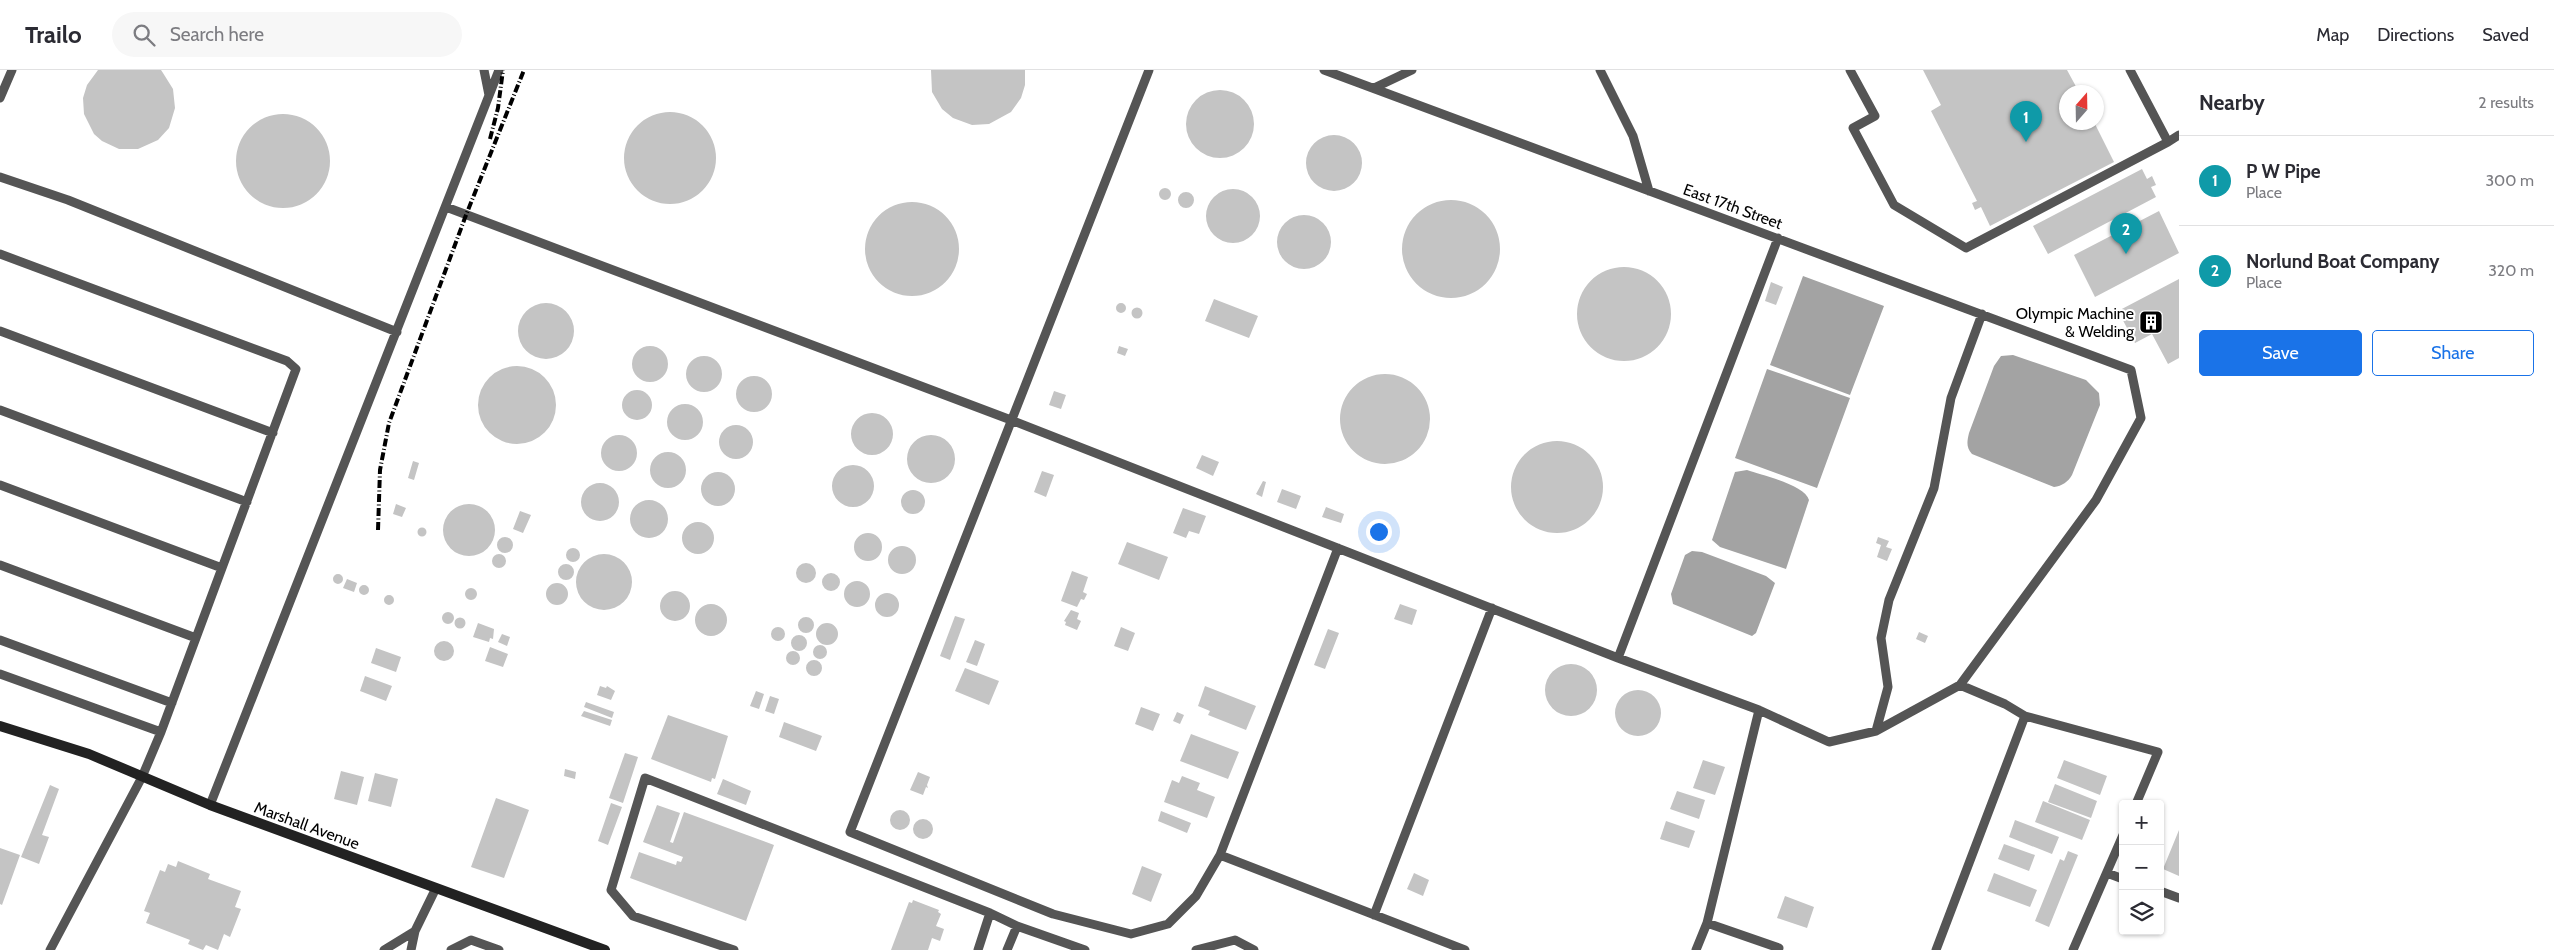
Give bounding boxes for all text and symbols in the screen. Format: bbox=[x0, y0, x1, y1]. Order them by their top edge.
search box bbox=[112, 12, 462, 57]
text: Trailo bbox=[25, 20, 82, 49]
icon: search bbox=[130, 21, 158, 49]
text: Search here bbox=[170, 23, 264, 46]
text: Map bbox=[2316, 24, 2349, 46]
text: Directions bbox=[2377, 24, 2454, 46]
text: Saved bbox=[2482, 24, 2529, 46]
north arrow bbox=[2059, 85, 2104, 130]
text: Nearby bbox=[2199, 90, 2265, 115]
text: 2 results bbox=[2478, 93, 2534, 112]
pin: 1 bbox=[2010, 101, 2042, 142]
text: P W Pipe bbox=[2246, 160, 2321, 183]
text: 1 bbox=[2212, 171, 2218, 190]
text: 300 m bbox=[2485, 171, 2534, 190]
street label: East 17th Street bbox=[1681, 180, 1786, 233]
text: Place bbox=[2246, 183, 2282, 202]
pin: 2 bbox=[2110, 213, 2142, 254]
text: Norlund Boat Company bbox=[2246, 250, 2440, 273]
text: 2 bbox=[2211, 261, 2219, 280]
text: 320 m bbox=[2488, 261, 2534, 280]
text: Place bbox=[2246, 273, 2282, 292]
place label: Olympic Machine & Welding bbox=[2016, 304, 2135, 341]
building icon: Olympic Machine & Welding bbox=[2138, 309, 2164, 335]
button: Save bbox=[2199, 330, 2362, 376]
button: Share bbox=[2372, 330, 2534, 376]
your location bbox=[1366, 519, 1392, 545]
street label: Marshall Avenue bbox=[252, 798, 362, 853]
map controls bbox=[2119, 800, 2164, 935]
button: + bbox=[2119, 800, 2164, 845]
button: − bbox=[2119, 845, 2164, 890]
button: layers bbox=[2119, 890, 2164, 935]

